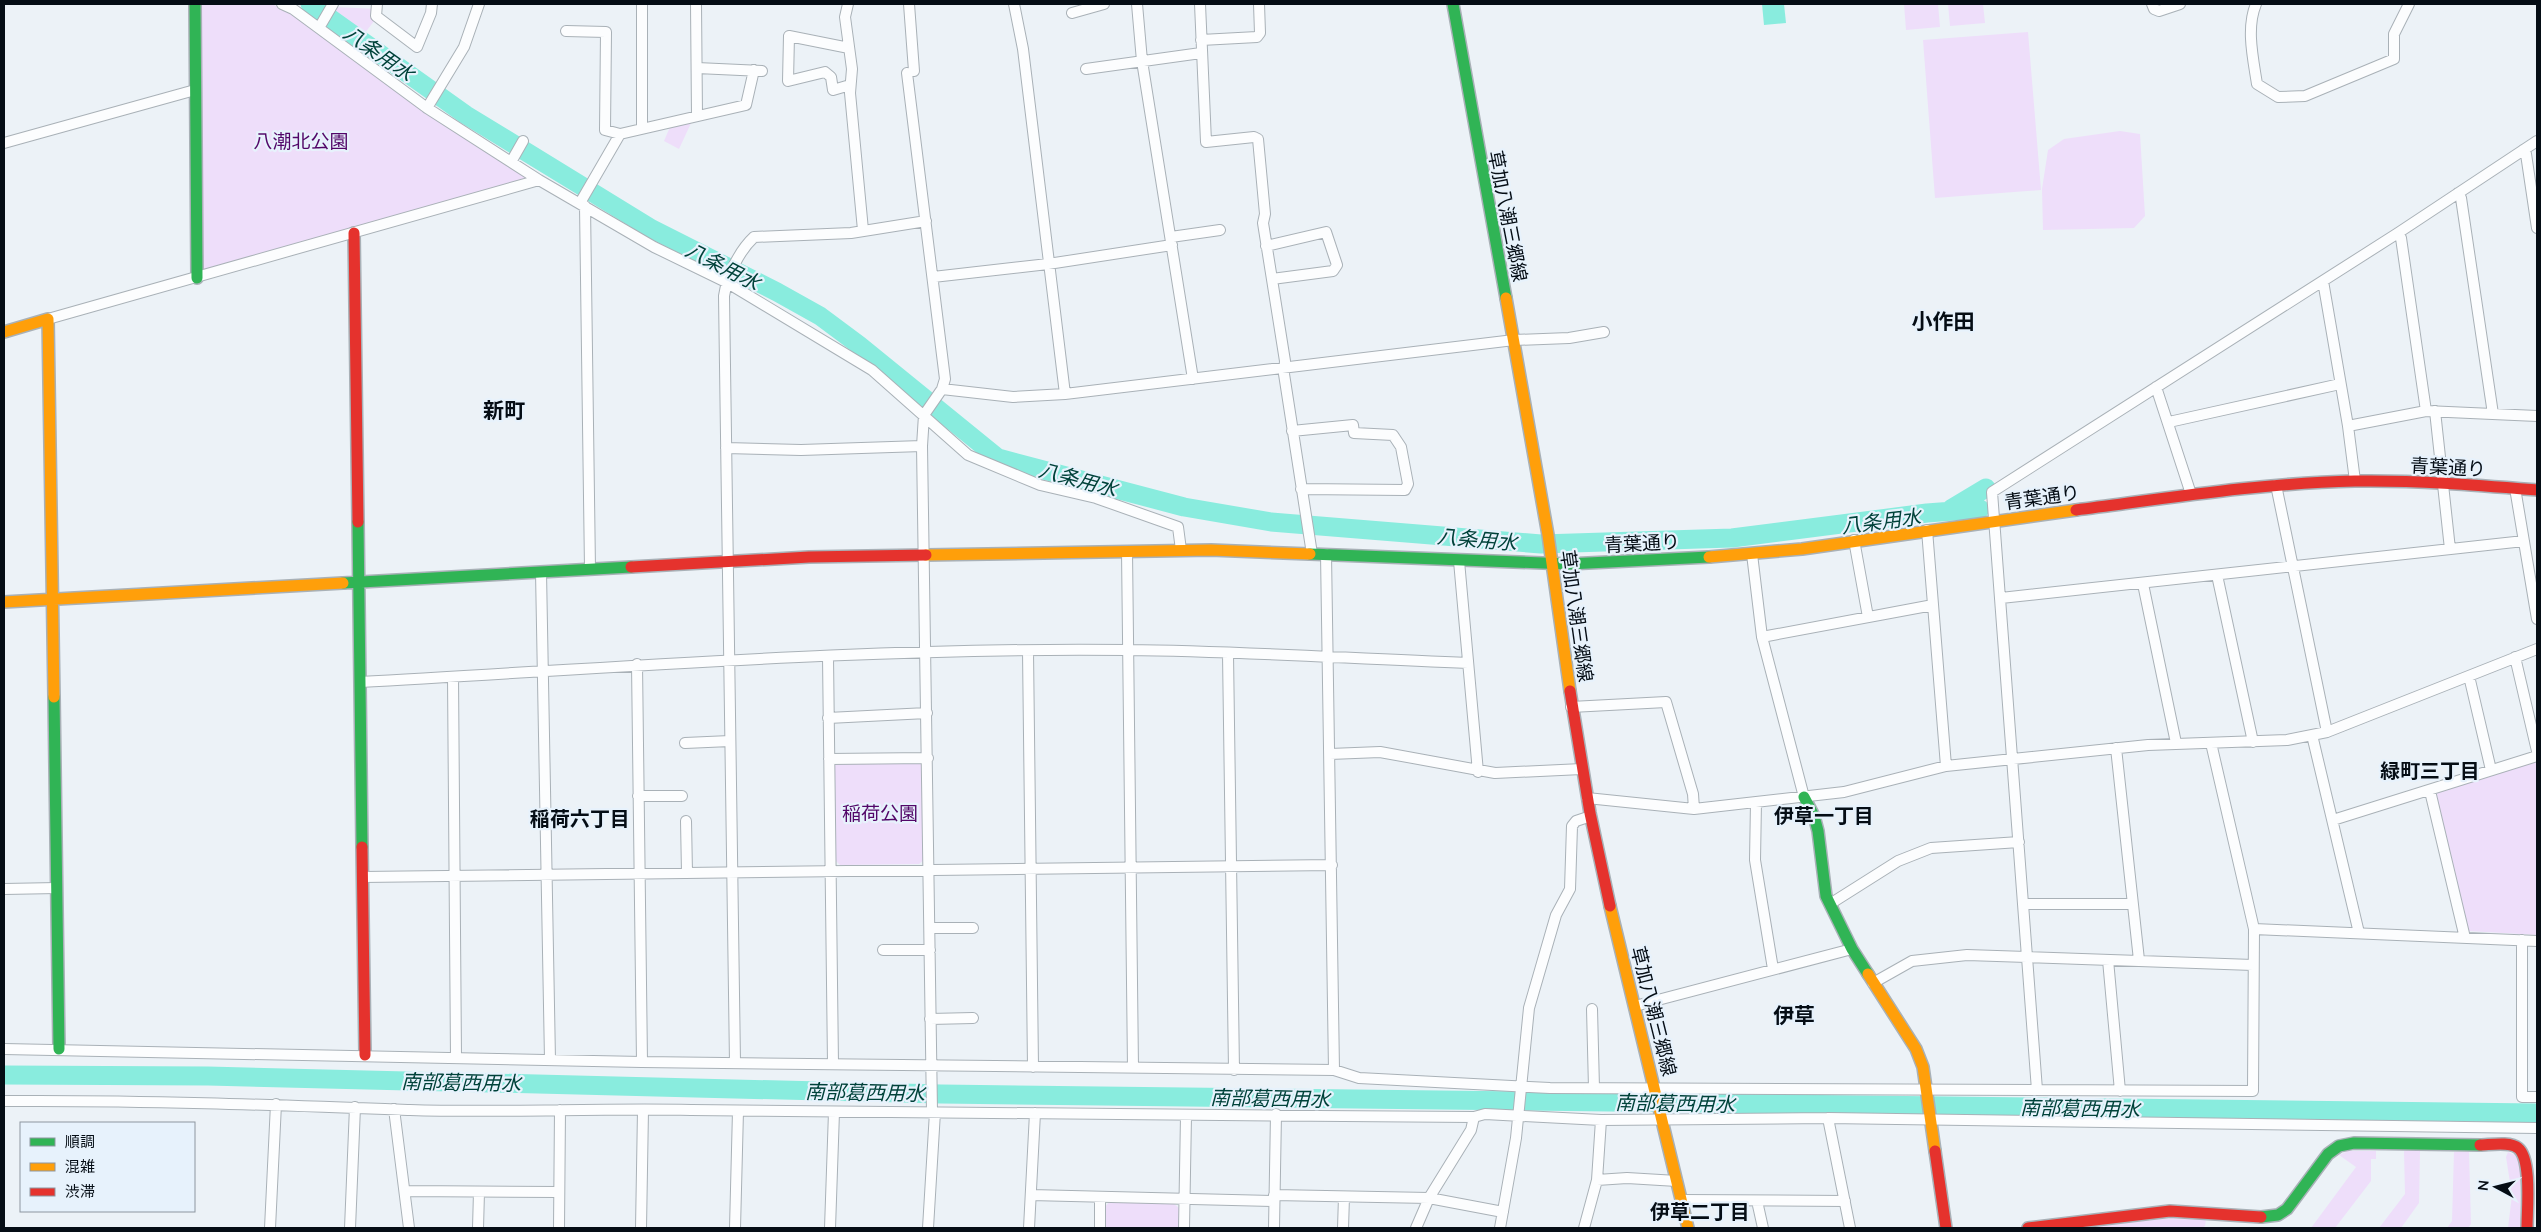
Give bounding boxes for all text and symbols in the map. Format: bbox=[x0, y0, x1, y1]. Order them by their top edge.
water label: 八条用水 bbox=[339, 20, 421, 87]
park label: 八潮北公園 bbox=[253, 129, 349, 153]
street label: 草加八潮三郷線 bbox=[1484, 148, 1532, 284]
water label: 八条用水 bbox=[682, 237, 766, 296]
district label: 小作田 bbox=[1912, 308, 1975, 334]
district label: 新町 bbox=[483, 397, 525, 423]
street label: 青葉通り bbox=[2409, 453, 2487, 481]
water label: 八条用水 bbox=[1036, 457, 1122, 502]
street label: 青葉通り bbox=[2003, 480, 2081, 514]
water label: 八条用水 bbox=[1840, 503, 1924, 538]
water label: 八条用水 bbox=[1436, 523, 1520, 555]
street label: 青葉通り bbox=[1603, 529, 1681, 557]
street label: 草加八潮三郷線 bbox=[1556, 548, 1598, 684]
district label: 緑町三丁目 bbox=[2380, 758, 2480, 783]
park label: 稲荷公園 bbox=[842, 801, 918, 825]
district label: 伊草一丁目 bbox=[1774, 803, 1874, 828]
district label: 稲荷六丁目 bbox=[530, 806, 630, 831]
street label: 草加八潮三郷線 bbox=[1626, 944, 1682, 1078]
district label: 伊草 bbox=[1773, 1002, 1815, 1028]
water label: 南部葛西用水 bbox=[401, 1068, 523, 1096]
water label: 南部葛西用水 bbox=[805, 1078, 927, 1106]
water label: 南部葛西用水 bbox=[1210, 1084, 1332, 1112]
water label: 南部葛西用水 bbox=[1615, 1089, 1737, 1117]
water label: 南部葛西用水 bbox=[2020, 1094, 2142, 1122]
legend bbox=[20, 1122, 195, 1212]
text: 順調 bbox=[65, 1132, 95, 1151]
text: 混雑 bbox=[65, 1157, 95, 1176]
north arrow bbox=[2471, 1162, 2521, 1212]
text: N bbox=[2474, 1179, 2493, 1192]
text: 渋滞 bbox=[65, 1182, 95, 1201]
district label: 伊草二丁目 bbox=[1650, 1199, 1750, 1224]

